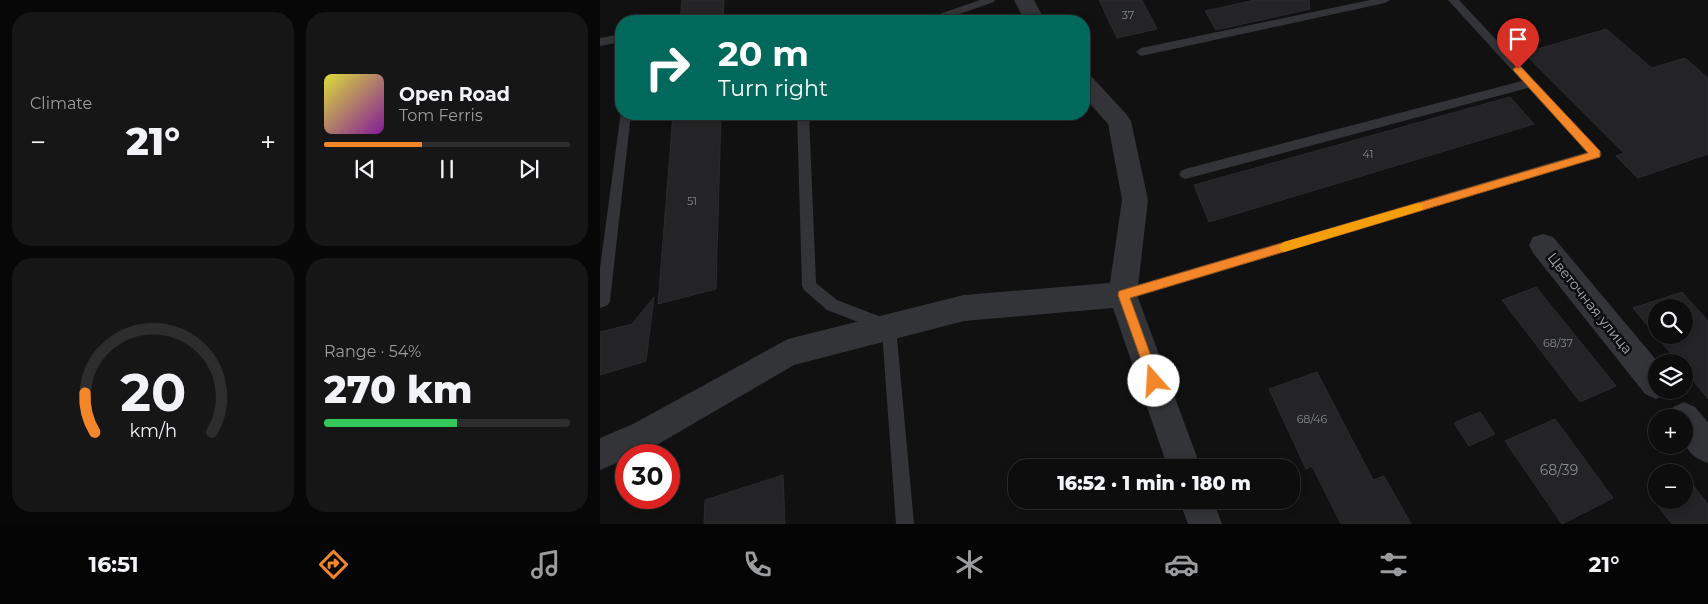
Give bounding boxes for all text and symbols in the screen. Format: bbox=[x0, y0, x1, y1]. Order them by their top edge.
house number: 37 bbox=[1122, 8, 1134, 22]
pin bbox=[1497, 18, 1539, 69]
icon: arrive bbox=[1504, 25, 1532, 53]
text: 20 m bbox=[718, 32, 809, 75]
icon: right bbox=[635, 35, 700, 100]
text: Turn right bbox=[718, 75, 828, 102]
text: Open Road bbox=[399, 83, 510, 106]
text: Climate bbox=[30, 94, 92, 113]
text: Tom Ferris bbox=[399, 106, 483, 125]
text: 21° bbox=[126, 118, 180, 165]
text: − bbox=[30, 125, 46, 159]
text: + bbox=[260, 125, 276, 159]
house number: 41 bbox=[1363, 147, 1373, 161]
icon: previous bbox=[351, 155, 379, 183]
icon: pause bbox=[433, 155, 461, 183]
icon: next bbox=[515, 155, 543, 183]
house number: 51 bbox=[687, 194, 697, 208]
street label: Цветочная улица bbox=[1544, 249, 1636, 357]
map controls bbox=[1648, 299, 1693, 509]
button: search bbox=[1648, 299, 1693, 344]
house number: 68/37 bbox=[1543, 336, 1573, 350]
text: Range · 54% bbox=[324, 342, 421, 361]
position arrow bbox=[1127, 354, 1179, 406]
button: layers bbox=[1648, 354, 1693, 399]
text: 20 bbox=[120, 361, 186, 424]
text: 270 km bbox=[324, 366, 472, 413]
button: + bbox=[1648, 409, 1693, 454]
house number: 68/46 bbox=[1297, 412, 1328, 426]
text: km/h bbox=[129, 420, 177, 441]
speed limit sign: 30 bbox=[615, 444, 680, 509]
house number: 68/39 bbox=[1540, 461, 1578, 479]
button: − bbox=[1648, 464, 1693, 509]
text: 16:52 · 1 min · 180 m bbox=[1057, 472, 1251, 495]
icon: directions bbox=[316, 547, 351, 582]
icon: music bbox=[528, 547, 563, 582]
icon: phone bbox=[740, 547, 775, 582]
icon: climate bbox=[952, 547, 987, 582]
icon: car bbox=[1164, 547, 1199, 582]
icon: filters bbox=[1376, 547, 1411, 582]
text: 16:51 bbox=[89, 551, 139, 578]
text: 21° bbox=[1589, 551, 1619, 578]

